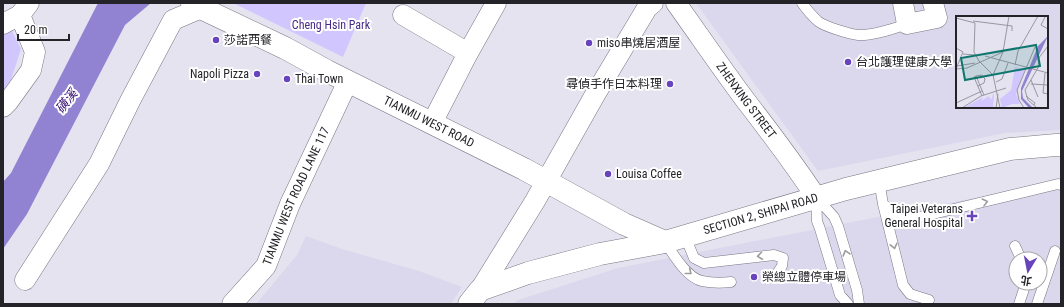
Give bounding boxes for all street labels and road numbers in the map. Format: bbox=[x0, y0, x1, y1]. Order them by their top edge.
street label: ZHENXING STREET bbox=[713, 60, 779, 141]
street label: TIANMU WEST ROAD bbox=[381, 93, 477, 150]
street label: TIANMU WEST ROAD LANE 117 bbox=[260, 125, 332, 267]
street label: SECTION 2, SHIPAI ROAD bbox=[702, 190, 820, 237]

